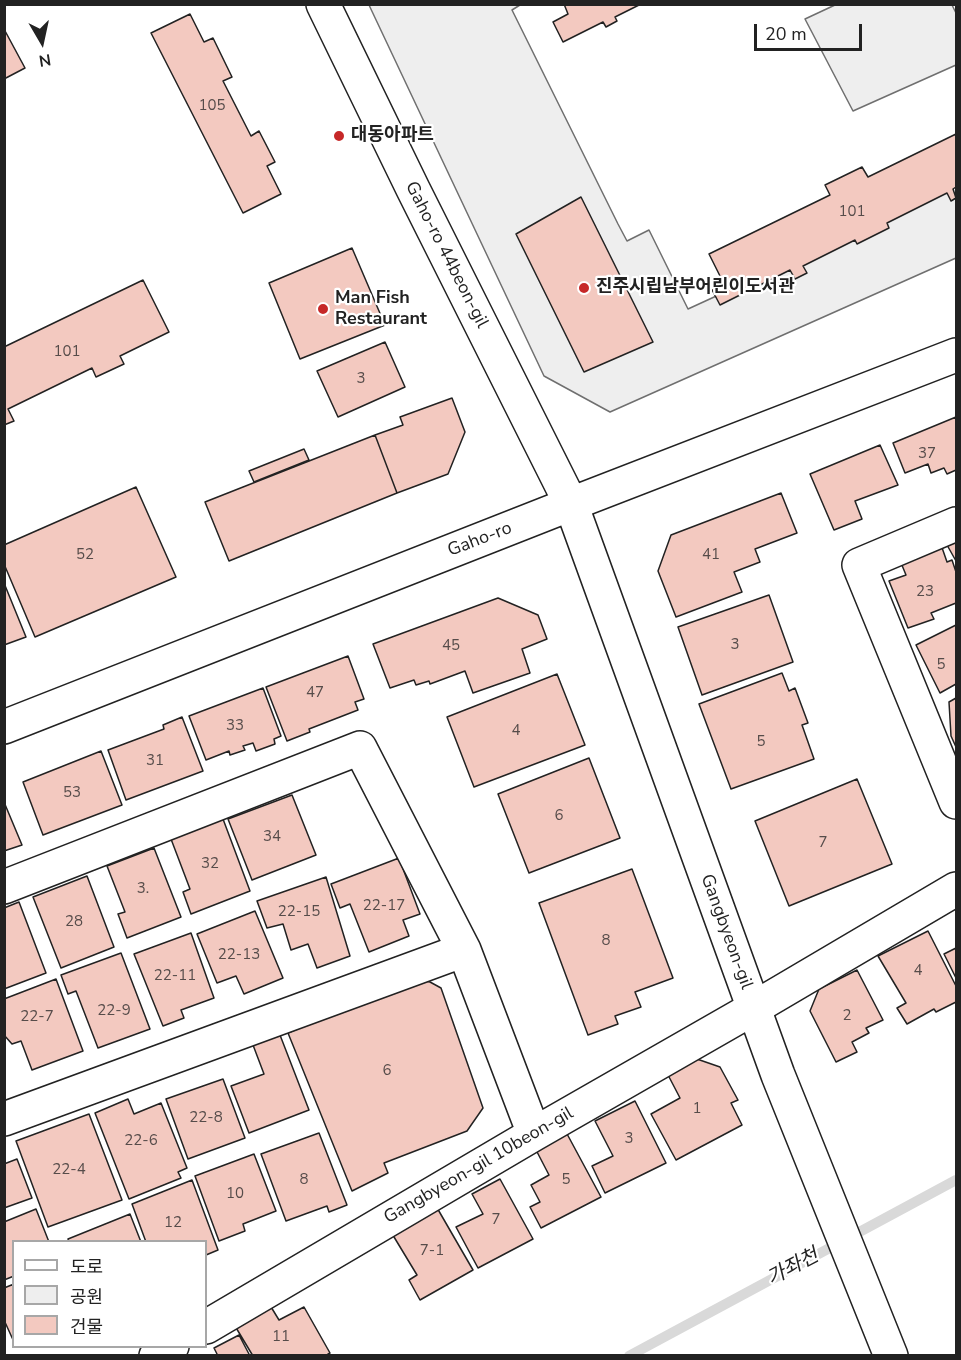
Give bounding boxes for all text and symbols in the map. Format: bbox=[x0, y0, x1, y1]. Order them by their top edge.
north arrow bbox=[12, 12, 72, 72]
scale bar bbox=[757, 12, 865, 50]
text: 20 m bbox=[765, 22, 807, 46]
text: N bbox=[37, 48, 52, 72]
house number: 105 bbox=[199, 97, 225, 115]
place label: 대동아파트 bbox=[351, 125, 434, 147]
marker: 대동아파트 bbox=[332, 129, 346, 143]
street label: Gaho-ro 44beon-gil bbox=[400, 178, 492, 332]
house number: 101 bbox=[839, 203, 865, 221]
place label: 진주시립남부어린이도서관 bbox=[596, 277, 795, 299]
marker: 진주시립남부어린이도서관 bbox=[577, 281, 591, 295]
place label: Man Fish Restaurant bbox=[335, 288, 427, 330]
marker: Man Fish Restaurant bbox=[316, 302, 330, 316]
house number: 101 bbox=[54, 343, 80, 361]
house number: 3 bbox=[357, 370, 365, 388]
house number: 37 bbox=[918, 445, 936, 463]
street label: Gaho-ro bbox=[445, 518, 515, 562]
house number: 52 bbox=[76, 546, 94, 564]
house number: 41 bbox=[702, 546, 720, 564]
house number: 23 bbox=[916, 583, 934, 601]
house number: 3 bbox=[731, 636, 739, 654]
house number: 45 bbox=[442, 637, 460, 655]
house number: 5 bbox=[937, 656, 945, 674]
house number: 47 bbox=[306, 684, 324, 702]
house number: 33 bbox=[226, 717, 244, 735]
house number: 4 bbox=[512, 722, 520, 740]
house number: 5 bbox=[757, 733, 765, 751]
house number: 31 bbox=[146, 752, 164, 770]
house number: 53 bbox=[63, 784, 81, 802]
house number: 6 bbox=[555, 807, 563, 825]
house number: 34 bbox=[263, 828, 281, 846]
house number: 7 bbox=[819, 834, 827, 852]
house number: 32 bbox=[201, 855, 219, 873]
street label: Gangbyeon-gil bbox=[695, 872, 757, 992]
house number: 3. bbox=[137, 880, 149, 898]
house number: 22-17 bbox=[363, 897, 405, 915]
house number: 22-15 bbox=[278, 903, 320, 921]
house number: 28 bbox=[65, 913, 83, 931]
house number: 8 bbox=[602, 932, 610, 950]
house number: 22-13 bbox=[218, 946, 260, 964]
house number: 4 bbox=[914, 962, 922, 980]
house number: 22-11 bbox=[154, 967, 196, 985]
house number: 22-9 bbox=[97, 1002, 131, 1020]
house number: 2 bbox=[843, 1007, 851, 1025]
house number: 22-7 bbox=[20, 1008, 54, 1026]
house number: 6 bbox=[383, 1062, 391, 1080]
house number: 1 bbox=[693, 1100, 701, 1118]
street label: Gangbyeon-gil 10beon-gil bbox=[380, 1103, 578, 1229]
house number: 22-8 bbox=[189, 1109, 223, 1127]
house number: 3 bbox=[625, 1130, 633, 1148]
house number: 22-6 bbox=[124, 1132, 158, 1150]
house number: 22-4 bbox=[52, 1161, 86, 1179]
house number: 8 bbox=[300, 1171, 308, 1189]
house number: 5 bbox=[562, 1171, 570, 1189]
house number: 10 bbox=[226, 1185, 244, 1203]
house number: 7 bbox=[492, 1211, 500, 1229]
house number: 12 bbox=[164, 1214, 182, 1232]
legend bbox=[12, 1240, 207, 1348]
house number: 7-1 bbox=[420, 1242, 444, 1260]
water label: 가좌천 bbox=[763, 1244, 823, 1292]
text: 도로 bbox=[70, 1255, 103, 1279]
text: 공원 bbox=[70, 1285, 103, 1309]
text: 건물 bbox=[70, 1315, 103, 1339]
house number: 11 bbox=[272, 1328, 290, 1346]

